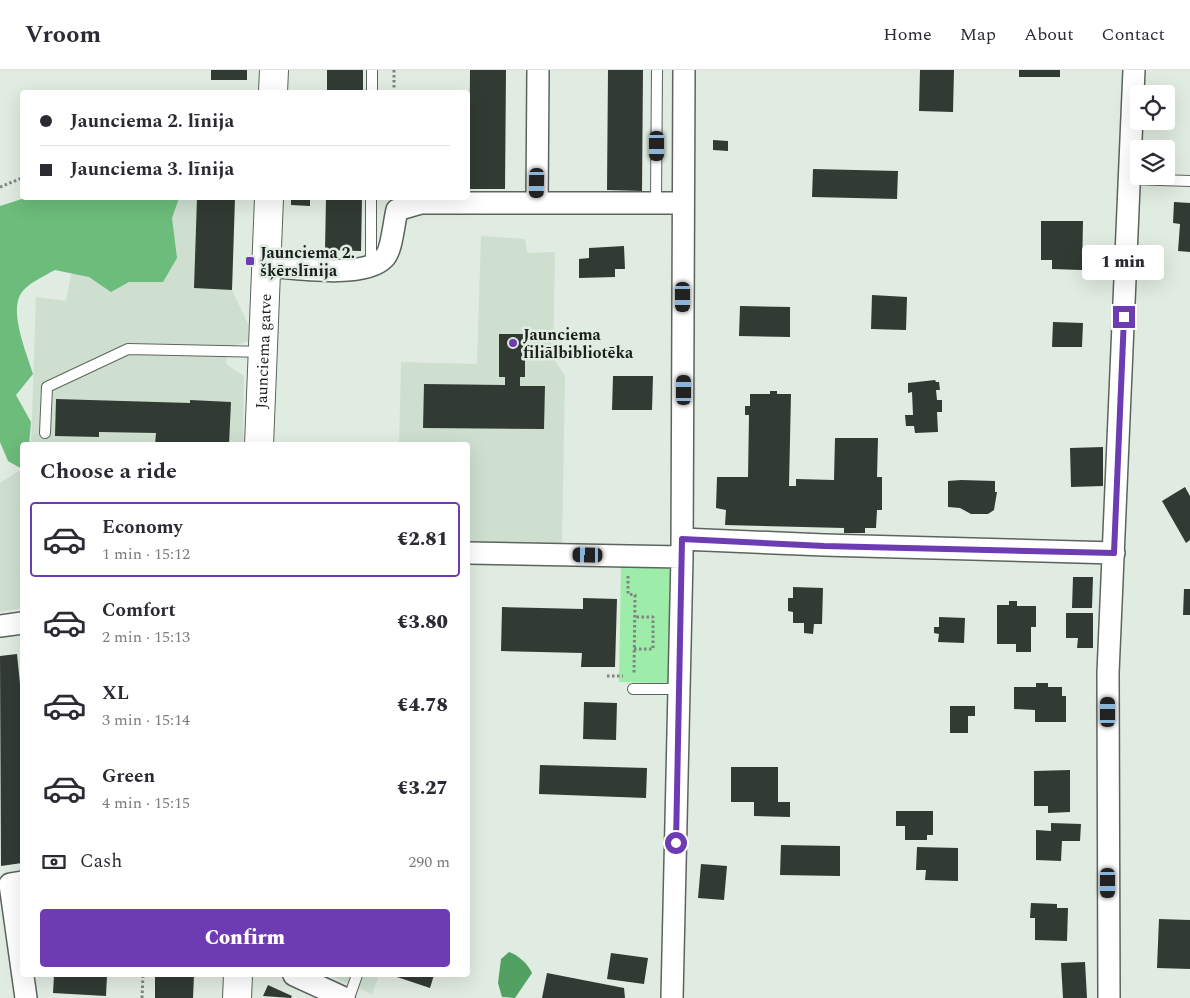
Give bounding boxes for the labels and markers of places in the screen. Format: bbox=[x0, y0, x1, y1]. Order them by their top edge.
place label: Jaunciema 2. šķērslīnija bbox=[260, 241, 355, 283]
marker: Jaunciema 2. šķērslīnija bbox=[244, 255, 256, 267]
place label: Jaunciema filiālbibliotēka bbox=[523, 323, 634, 365]
marker: Jaunciema filiālbibliotēka bbox=[507, 337, 519, 349]

